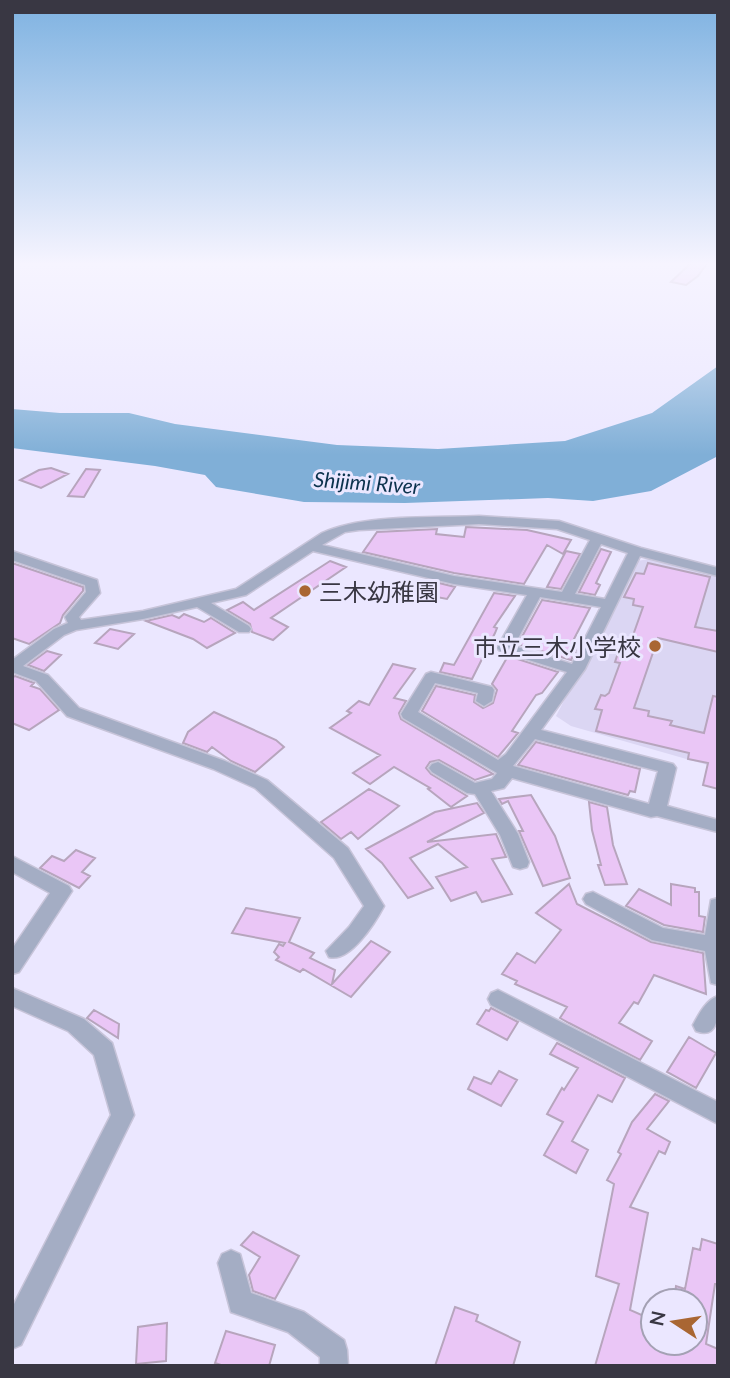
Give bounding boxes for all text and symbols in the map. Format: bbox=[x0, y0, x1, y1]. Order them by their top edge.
water label: Shijimi River bbox=[313, 466, 422, 498]
place label: 三木幼稚園 bbox=[319, 577, 439, 606]
marker: 三木幼稚園 bbox=[297, 583, 313, 599]
place label: 市立三木小学校 bbox=[473, 632, 641, 661]
marker: 市立三木小学校 bbox=[647, 638, 663, 654]
north arrow bbox=[639, 1287, 709, 1357]
text: N bbox=[644, 1309, 670, 1328]

